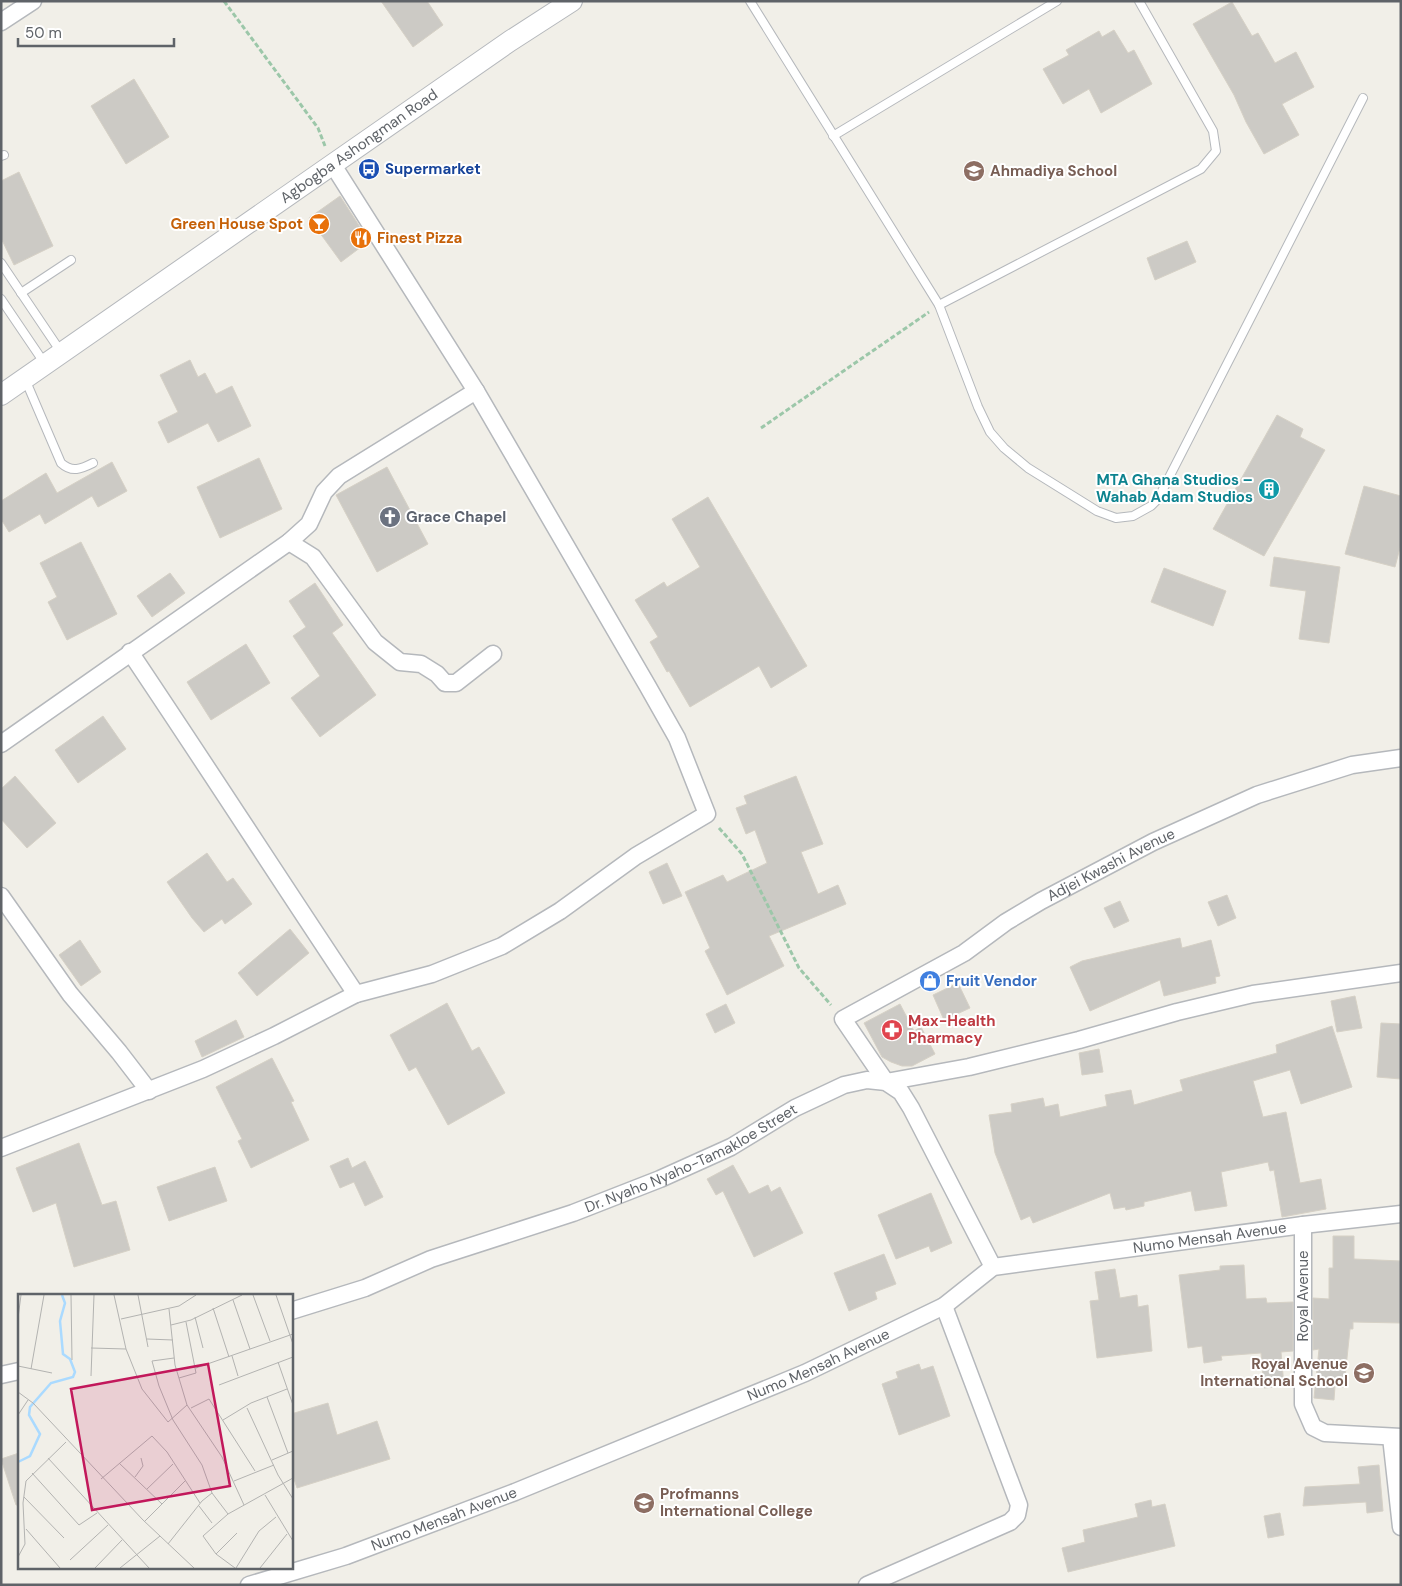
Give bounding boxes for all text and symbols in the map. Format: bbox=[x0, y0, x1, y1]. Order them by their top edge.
scale bar bbox=[18, 15, 174, 47]
text: 50 m bbox=[25, 23, 62, 43]
street label: Agbogba Ashongman Road bbox=[276, 84, 442, 208]
bus stop icon: Supermarket bbox=[357, 157, 381, 181]
place label: Supermarket bbox=[385, 159, 481, 179]
school or university icon: Ahmadiya School bbox=[962, 159, 986, 183]
place label: Ahmadiya School bbox=[990, 161, 1117, 181]
bar icon: Green House Spot bbox=[307, 212, 331, 236]
place label: Green House Spot bbox=[171, 214, 303, 234]
restaurant icon: Finest Pizza bbox=[349, 226, 373, 250]
place label: Finest Pizza bbox=[377, 228, 462, 248]
place label: MTA Ghana Studios – Wahab Adam Studios bbox=[1096, 470, 1253, 507]
building icon: MTA Ghana Studios – Wahab Adam Studios bbox=[1257, 477, 1281, 501]
church icon: Grace Chapel bbox=[378, 505, 402, 529]
place label: Grace Chapel bbox=[406, 507, 506, 527]
street label: Adjei Kwashi Avenue bbox=[1044, 823, 1178, 906]
shop icon: Fruit Vendor bbox=[918, 969, 942, 993]
place label: Fruit Vendor bbox=[946, 971, 1037, 991]
place label: Max-Health Pharmacy bbox=[908, 1011, 996, 1048]
pharmacy icon: Max-Health Pharmacy bbox=[880, 1018, 904, 1042]
street label: Dr. Nyaho Nyaho-Tamakloe Street bbox=[582, 1099, 801, 1217]
street label: Numo Mensah Avenue bbox=[1132, 1217, 1288, 1258]
street label: Royal Avenue bbox=[1293, 1250, 1313, 1342]
inset map bbox=[18, 1294, 292, 1568]
street label: Numo Mensah Avenue bbox=[744, 1324, 893, 1406]
place label: Royal Avenue International School bbox=[1200, 1354, 1348, 1391]
school or university icon: Royal Avenue International School bbox=[1352, 1361, 1376, 1385]
street label: Numo Mensah Avenue bbox=[368, 1482, 520, 1556]
place label: Profmanns International College bbox=[660, 1484, 813, 1521]
school or university icon: Profmanns International College bbox=[632, 1491, 656, 1515]

